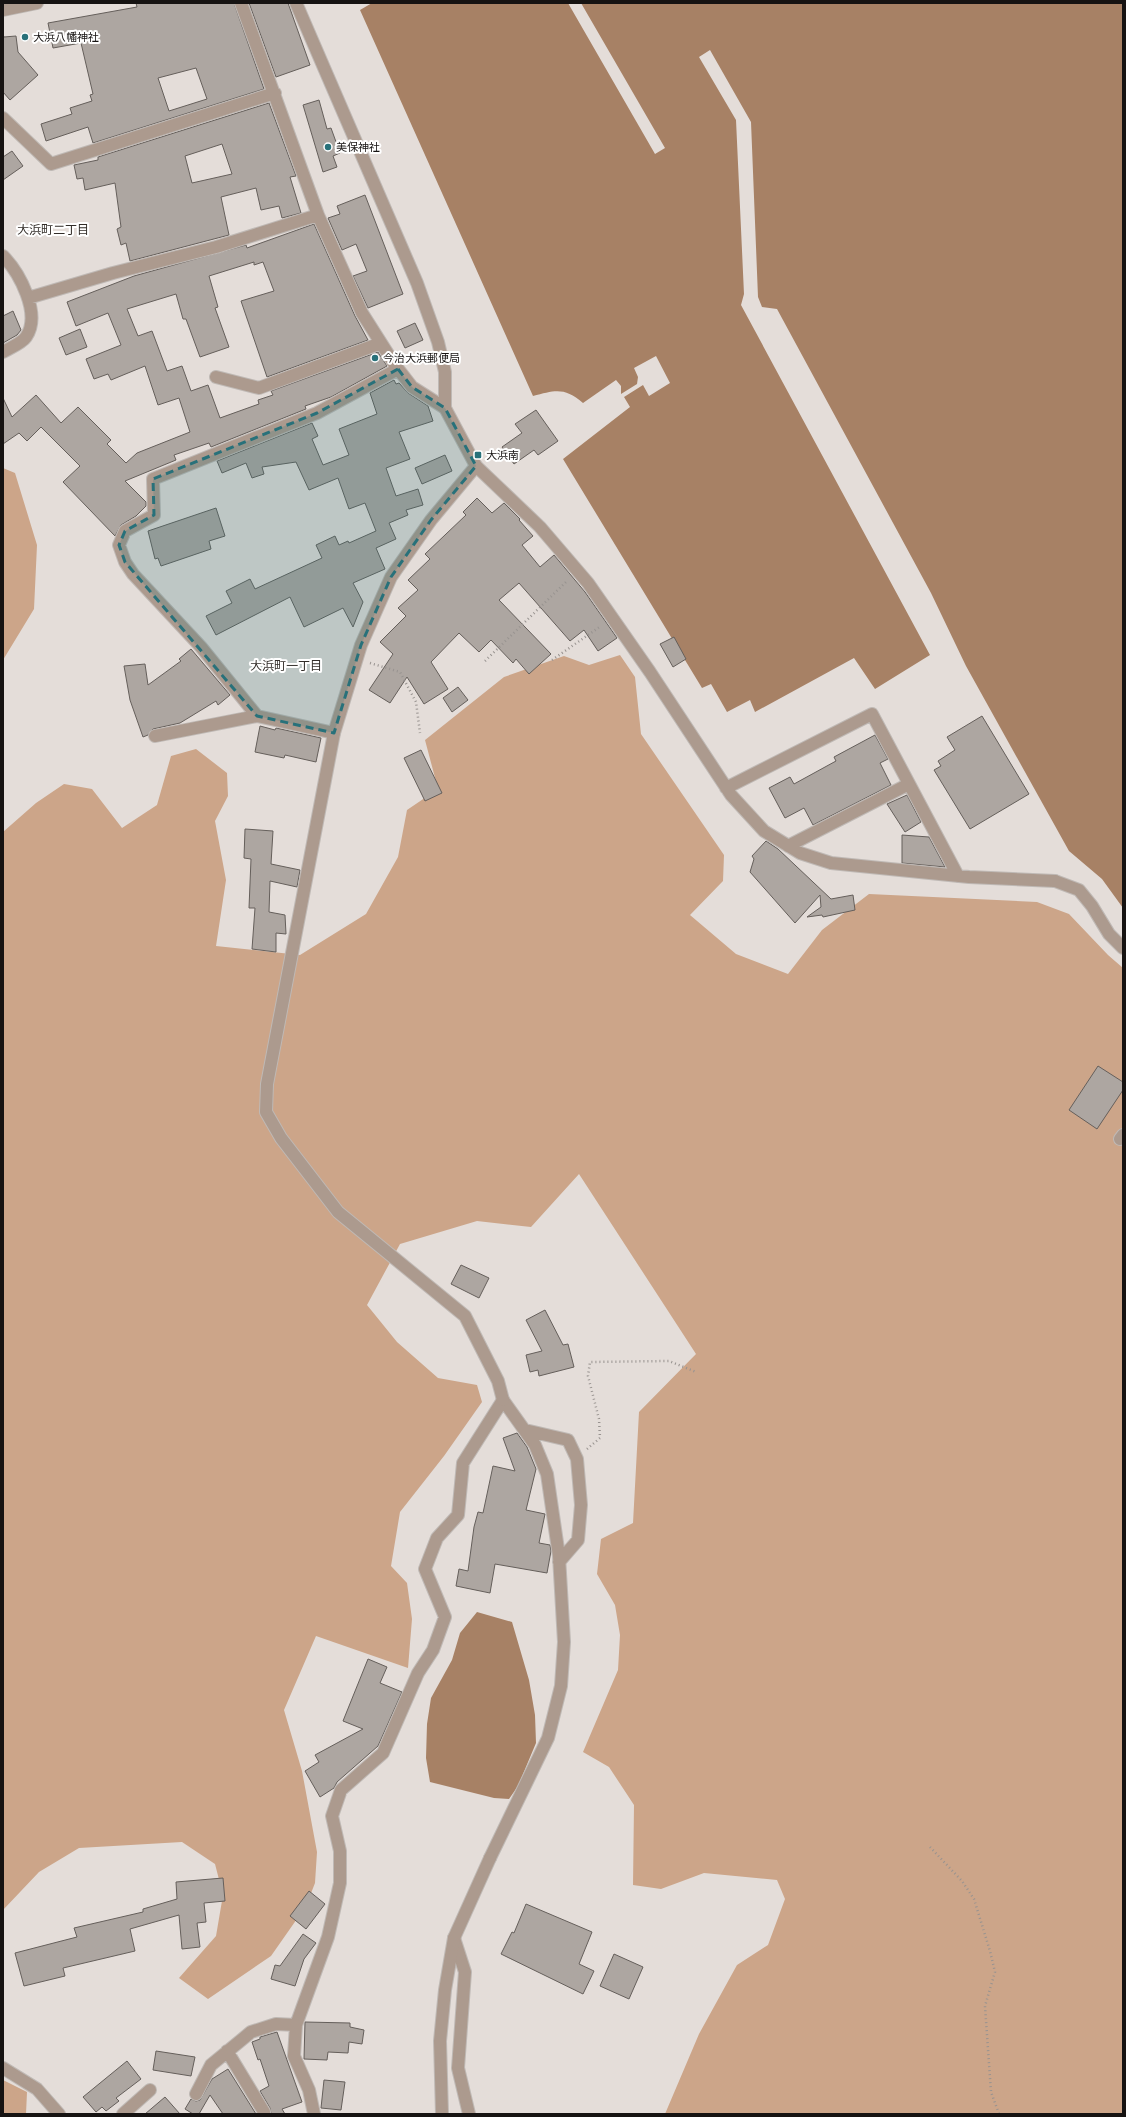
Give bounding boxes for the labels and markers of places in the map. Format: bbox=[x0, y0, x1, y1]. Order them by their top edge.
place label: 大浜八幡神社 bbox=[33, 31, 99, 44]
marker: 大浜八幡神社 bbox=[20, 32, 30, 42]
place label: 美保神社 bbox=[336, 141, 380, 154]
marker: 美保神社 bbox=[323, 142, 333, 152]
place label: 今治大浜郵便局 bbox=[383, 352, 460, 365]
marker: 今治大浜郵便局 bbox=[370, 353, 380, 363]
place label: 大浜南 bbox=[486, 449, 519, 462]
marker: 大浜南 bbox=[473, 450, 483, 460]

